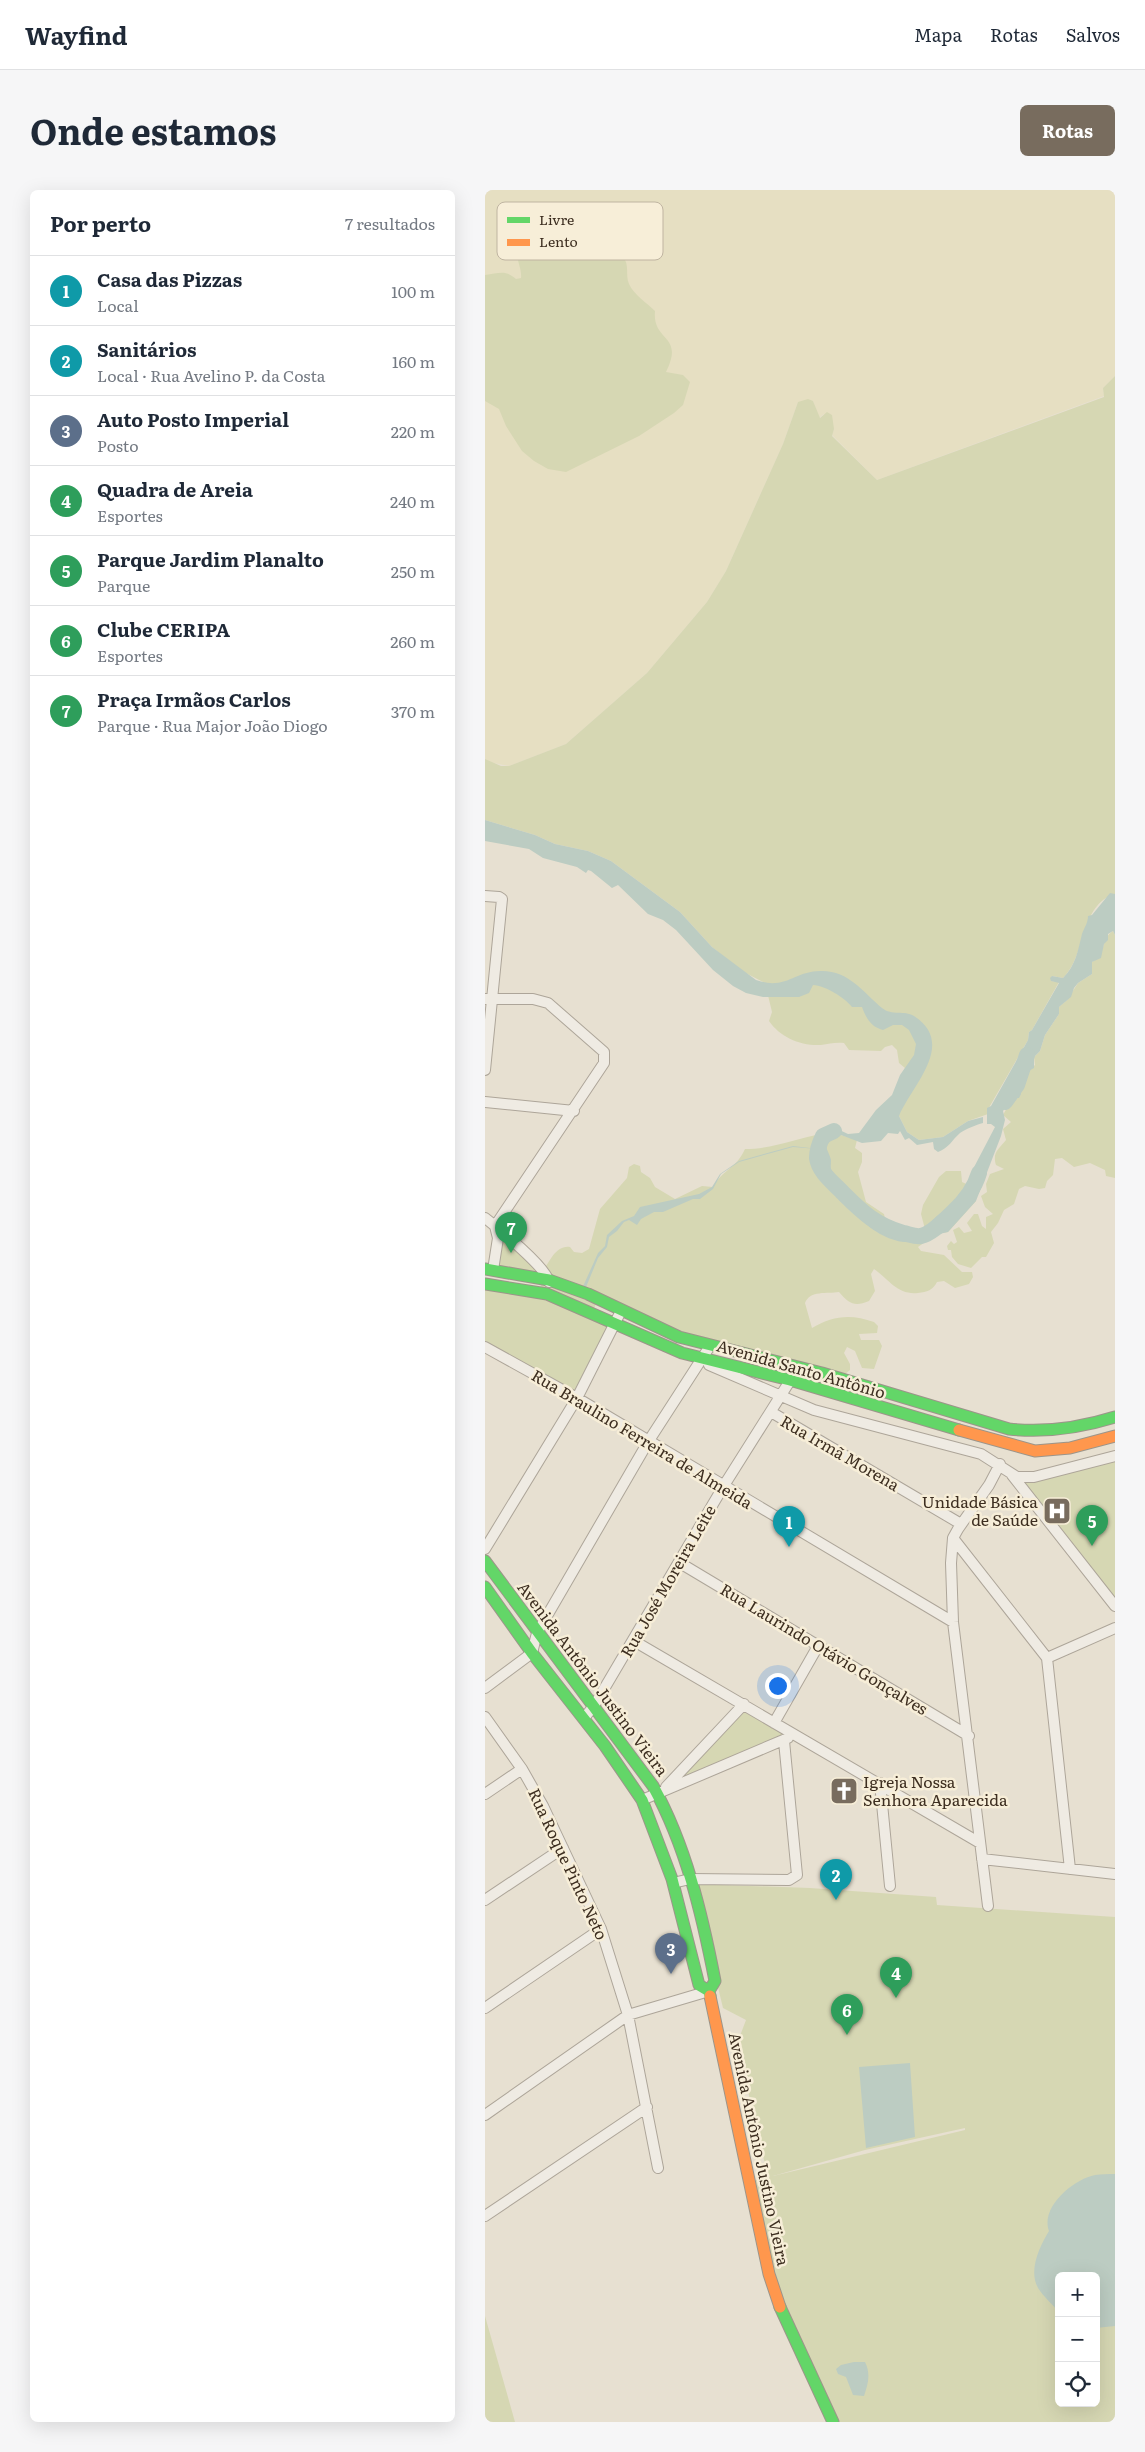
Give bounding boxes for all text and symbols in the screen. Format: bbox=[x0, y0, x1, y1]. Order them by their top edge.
text: Wayfind bbox=[25, 17, 128, 52]
text: Mapa bbox=[914, 21, 962, 48]
text: Rotas bbox=[990, 21, 1038, 48]
text: Salvos bbox=[1066, 21, 1120, 48]
text: Onde estamos bbox=[30, 104, 276, 156]
button: Rotas bbox=[1020, 105, 1115, 156]
legend bbox=[497, 202, 663, 260]
text: Por perto bbox=[50, 207, 151, 238]
text: Livre bbox=[539, 209, 574, 229]
text: 7 resultados bbox=[345, 211, 435, 235]
text: Lento bbox=[539, 231, 578, 251]
text: Casa das Pizzas bbox=[97, 265, 242, 293]
text: 1 bbox=[63, 279, 69, 303]
text: 100 m bbox=[391, 279, 435, 303]
text: Local bbox=[97, 293, 139, 317]
text: Sanitários bbox=[97, 335, 196, 363]
text: 2 bbox=[62, 349, 70, 373]
text: 160 m bbox=[392, 349, 435, 373]
text: Local · Rua Avelino P. da Costa bbox=[97, 363, 325, 387]
text: Auto Posto Imperial bbox=[97, 405, 289, 433]
text: 3 bbox=[62, 419, 70, 443]
text: 220 m bbox=[391, 419, 435, 443]
text: Posto bbox=[97, 433, 139, 457]
text: Quadra de Areia bbox=[97, 475, 253, 503]
text: 4 bbox=[61, 489, 71, 513]
text: 240 m bbox=[390, 489, 435, 513]
text: Esportes bbox=[97, 503, 163, 527]
text: Parque Jardim Planalto bbox=[97, 545, 324, 573]
text: 5 bbox=[62, 559, 70, 583]
text: 250 m bbox=[391, 559, 435, 583]
text: Parque bbox=[97, 573, 150, 597]
text: Clube CERIPA bbox=[97, 615, 230, 643]
text: 6 bbox=[61, 629, 71, 653]
text: 260 m bbox=[390, 629, 435, 653]
text: Esportes bbox=[97, 643, 163, 667]
text: Praça Irmãos Carlos bbox=[97, 685, 291, 713]
text: 7 bbox=[62, 699, 70, 723]
text: 370 m bbox=[391, 699, 435, 723]
text: Parque · Rua Major João Diogo bbox=[97, 713, 328, 737]
pin: 7 bbox=[495, 1212, 527, 1253]
street label: Avenida Santo Antônio bbox=[714, 1332, 888, 1404]
street label: Rua Braulino Ferreira de Almeida bbox=[527, 1362, 758, 1514]
street label: Rua Irmã Morena bbox=[776, 1408, 905, 1496]
place label: Unidade Básica de Saúde bbox=[922, 1489, 1038, 1531]
hospital icon: Unidade Básica de Saúde bbox=[1042, 1496, 1072, 1526]
street label: Rua José Moreira Leite bbox=[614, 1500, 721, 1661]
pin: 5 bbox=[1076, 1505, 1108, 1546]
pin: 1 bbox=[773, 1506, 805, 1547]
street label: Avenida Antônio Justino Vieira bbox=[513, 1576, 675, 1781]
street label: Rua Laurindo Otávio Gonçalves bbox=[716, 1576, 933, 1720]
your location bbox=[765, 1673, 791, 1699]
place label: Igreja Nossa Senhora Aparecida bbox=[863, 1769, 1008, 1811]
church icon: Igreja Nossa Senhora Aparecida bbox=[829, 1776, 859, 1806]
street label: Rua Roque Pinto Neto bbox=[523, 1784, 615, 1943]
pin: 2 bbox=[820, 1859, 852, 1900]
pin: 3 bbox=[655, 1933, 687, 1974]
pin: 4 bbox=[880, 1957, 912, 1998]
pin: 6 bbox=[831, 1994, 863, 2035]
street label: Avenida Antônio Justino Vieira bbox=[724, 2030, 797, 2268]
map controls bbox=[1055, 2272, 1100, 2407]
button: + bbox=[1055, 2272, 1100, 2317]
button: − bbox=[1055, 2317, 1100, 2362]
button: locate bbox=[1055, 2362, 1100, 2407]

